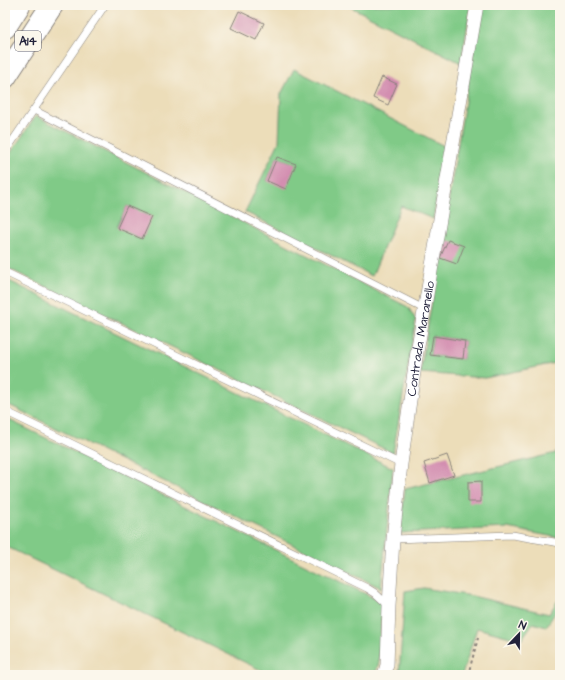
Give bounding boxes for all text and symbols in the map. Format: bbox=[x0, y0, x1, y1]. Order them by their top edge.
road number: A14 bbox=[15, 31, 41, 51]
street label: Contrada Maranello bbox=[403, 279, 439, 397]
north arrow bbox=[499, 614, 539, 654]
text: N bbox=[517, 617, 529, 633]

